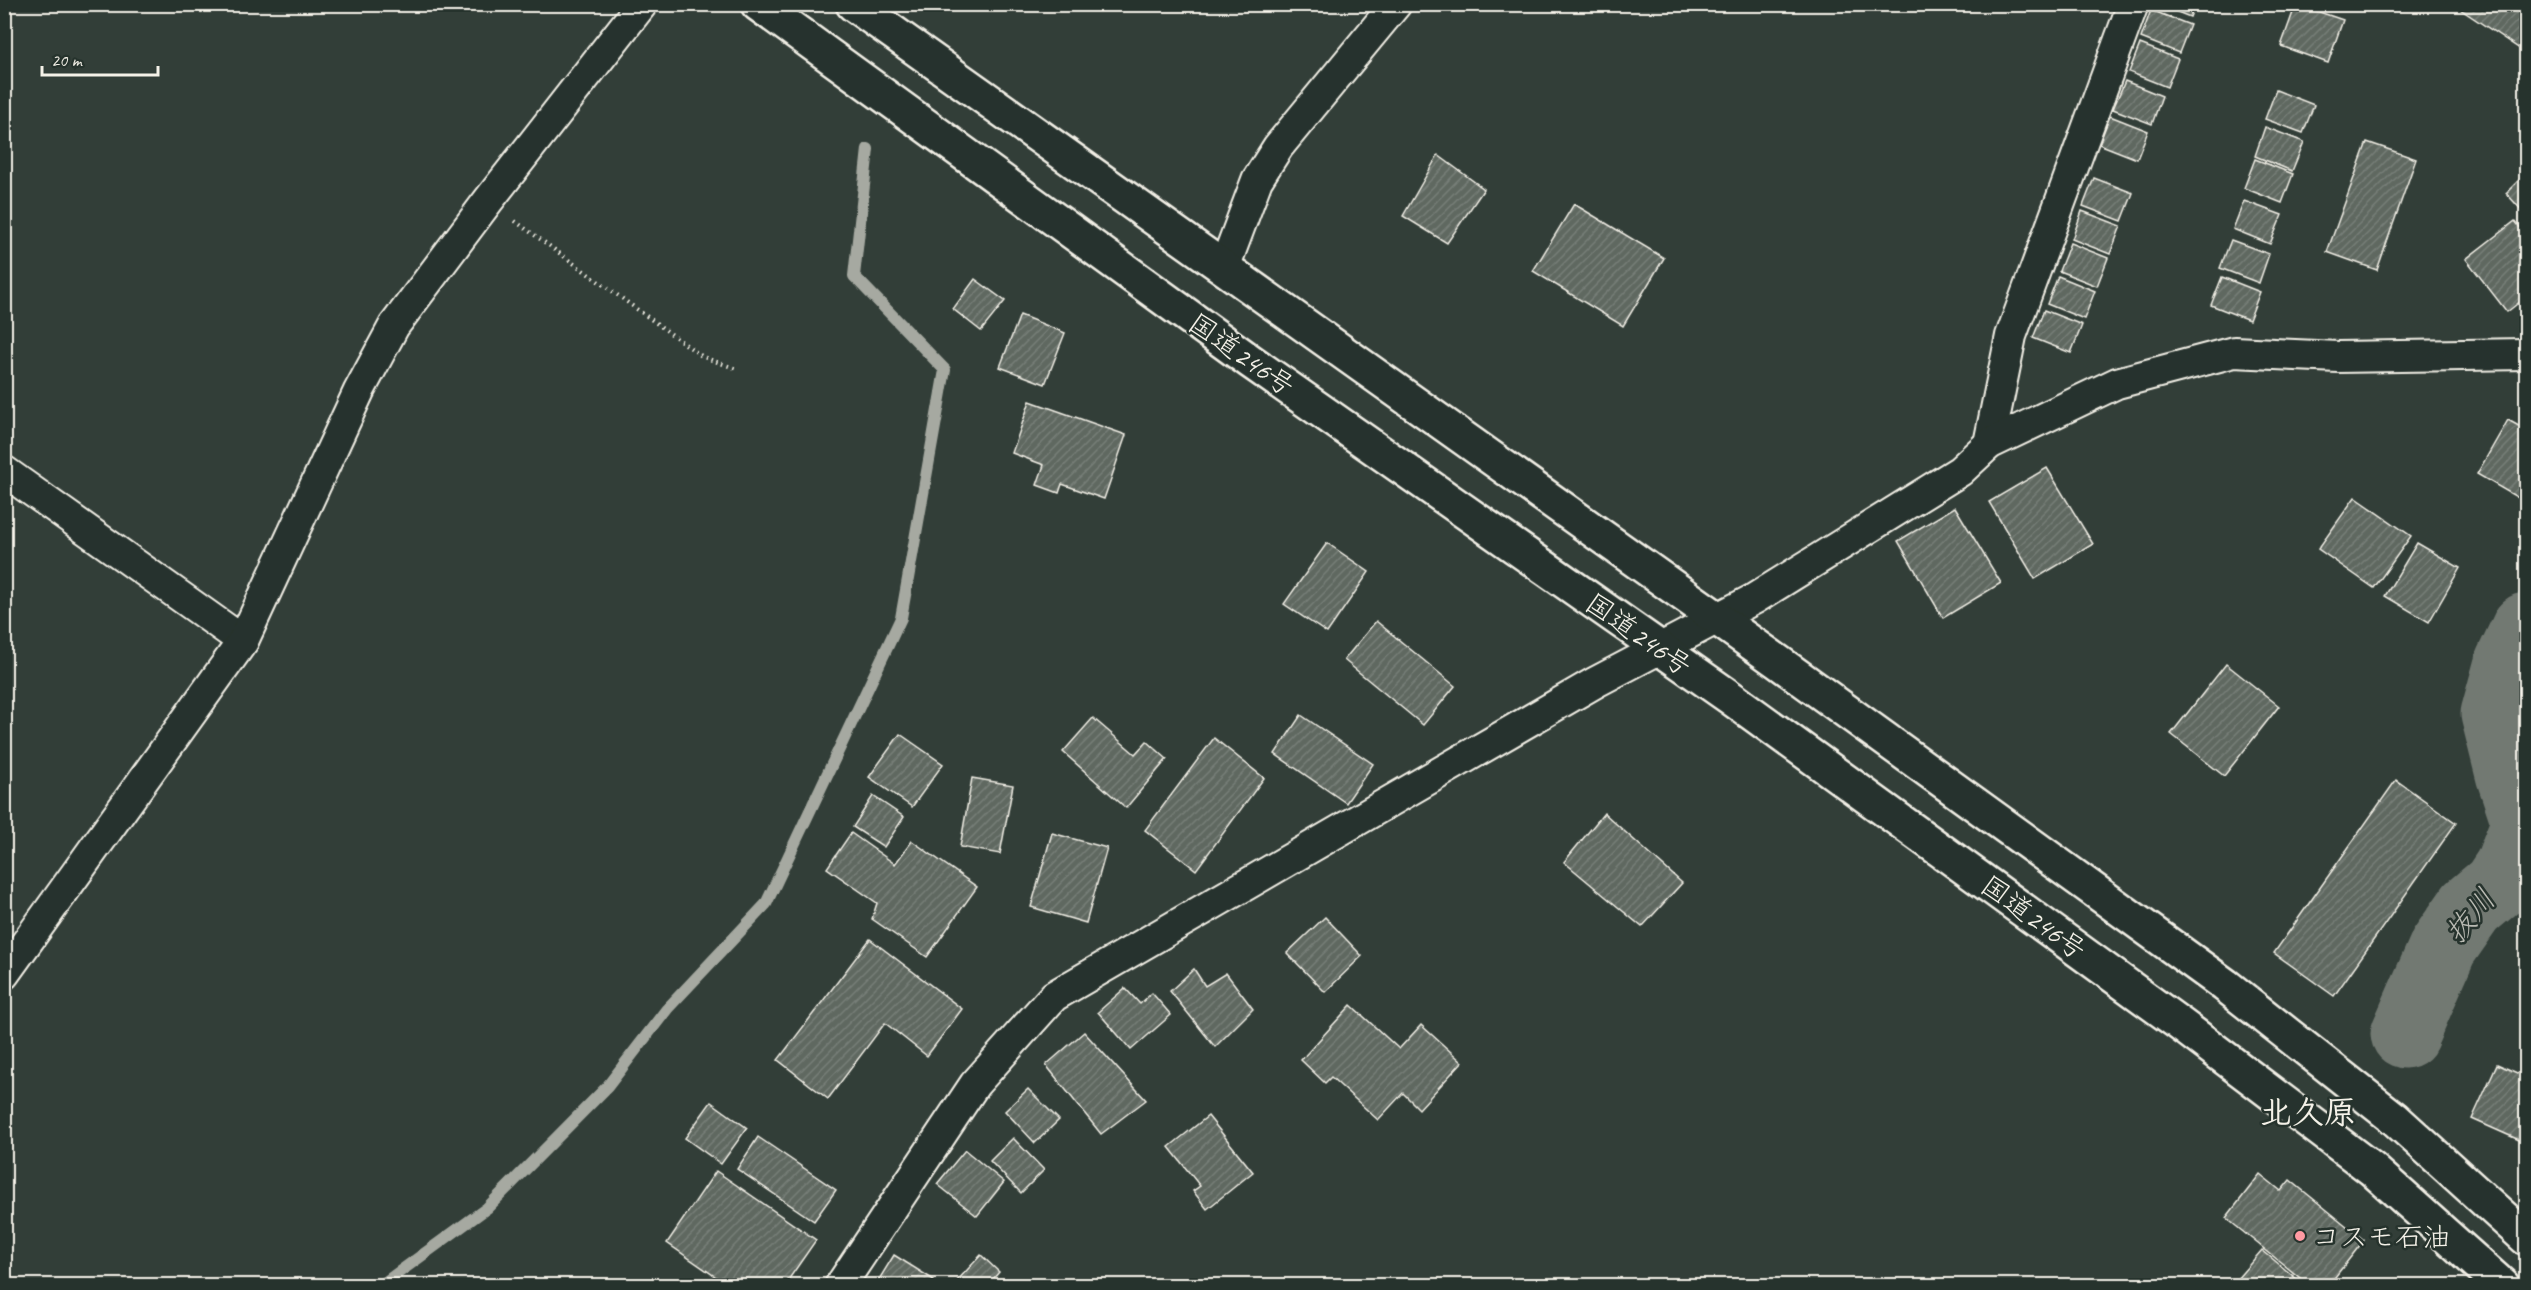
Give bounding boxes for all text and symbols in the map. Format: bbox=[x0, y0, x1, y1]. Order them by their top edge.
scale bar bbox=[42, 39, 158, 77]
text: 20 m bbox=[51, 49, 84, 71]
street label: 国道246号 bbox=[1182, 305, 1302, 404]
street label: 国道246号 bbox=[1579, 585, 1699, 684]
street label: 国道246号 bbox=[1974, 867, 2093, 967]
water label: 抜川 bbox=[2436, 881, 2504, 951]
district label: 北久原 bbox=[2260, 1092, 2356, 1133]
place label: コスモ石油 bbox=[2312, 1219, 2451, 1254]
marker: コスモ石油 bbox=[2293, 1229, 2307, 1243]

